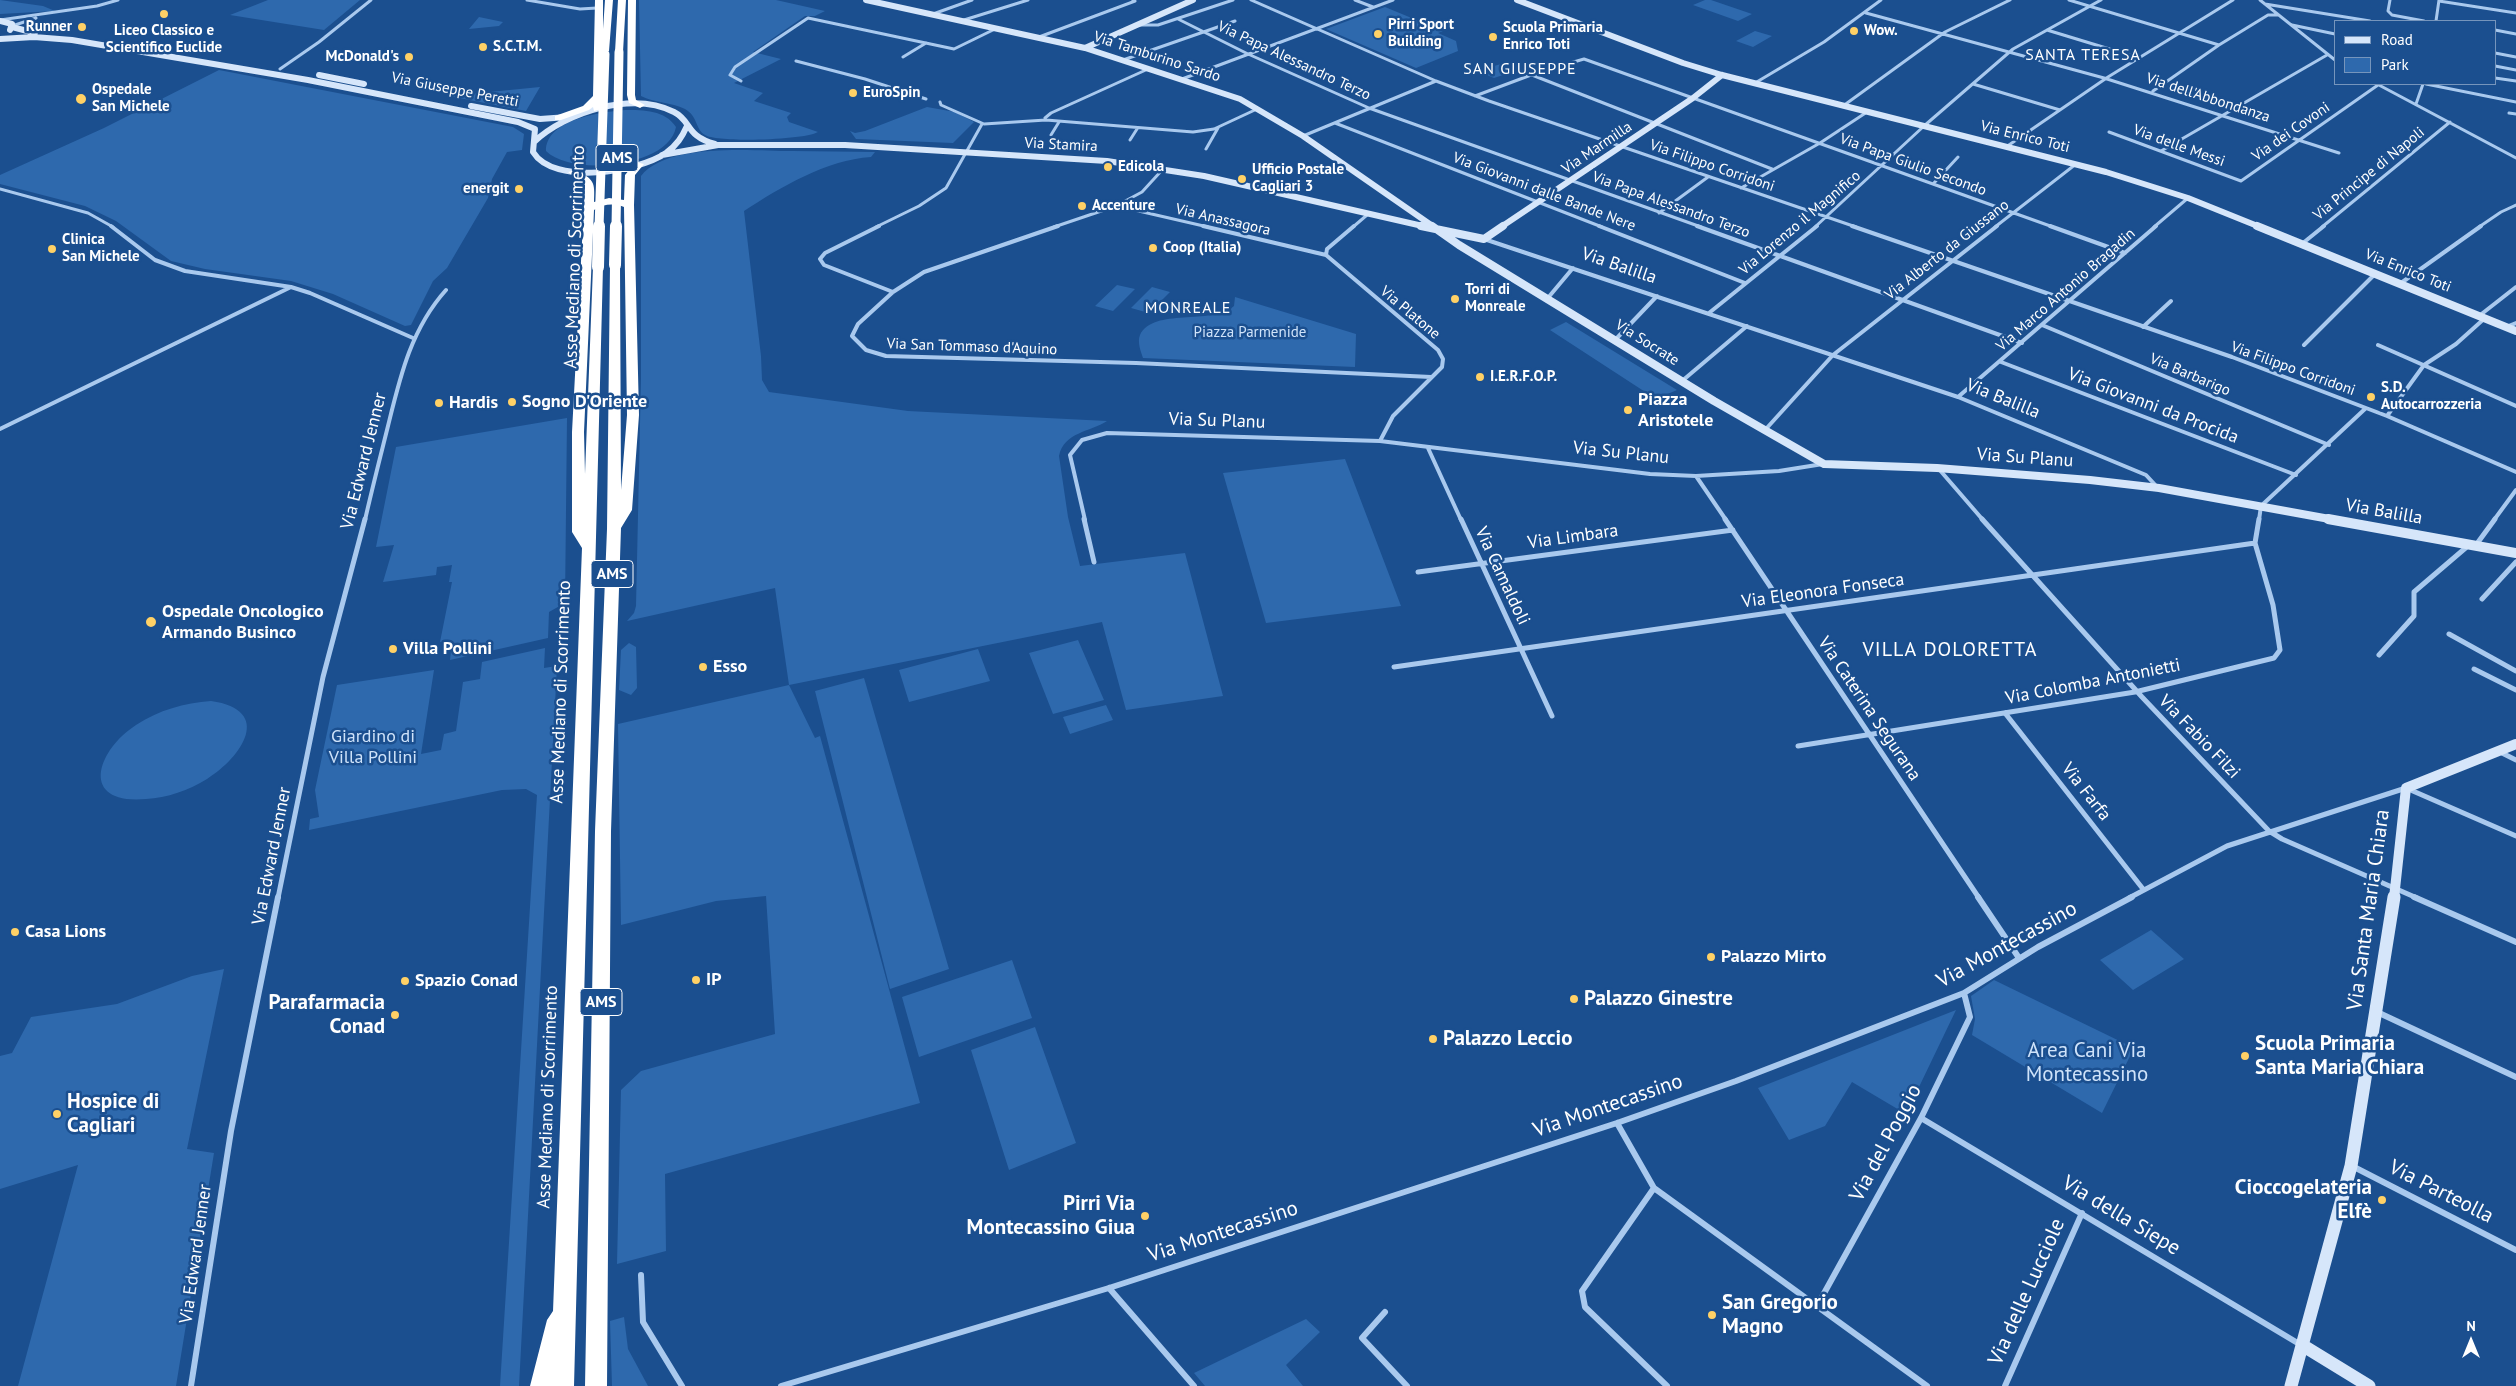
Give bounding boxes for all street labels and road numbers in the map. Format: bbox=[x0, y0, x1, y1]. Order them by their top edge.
street label: Via Papa Alessandro Terzo bbox=[1215, 18, 1373, 104]
street label: Via Tamburino Sardo bbox=[1091, 28, 1223, 86]
street label: Via Giuseppe Peretti bbox=[390, 69, 520, 111]
street label: Via dell'Abbondanza bbox=[2144, 70, 2272, 126]
street label: Via dei Covoni bbox=[2249, 99, 2333, 165]
street label: Via Enrico Toti bbox=[1978, 117, 2072, 157]
street label: Via Marmilla bbox=[1558, 118, 1636, 178]
street label: Via delle Messi bbox=[2131, 121, 2227, 171]
street label: Via Principe di Napoli bbox=[2310, 124, 2428, 224]
street label: Via Papa Giulio Secondo bbox=[1837, 130, 1989, 200]
street label: Via Stamira bbox=[1024, 134, 1098, 156]
street label: Via Filippo Corridoni bbox=[1647, 136, 1777, 196]
road number: AMS bbox=[596, 144, 638, 172]
street label: Asse Mediano di Scorrimento bbox=[560, 145, 590, 369]
street label: Via Giovanni dalle Bande Nere bbox=[1450, 149, 1638, 235]
street label: Via Lorenzo il Magnifico bbox=[1736, 167, 1864, 279]
street label: Via Papa Alessandro Terzo bbox=[1590, 168, 1752, 242]
street label: Via Alberto da Giussano bbox=[1881, 196, 2013, 304]
street label: Via Anassagora bbox=[1174, 200, 1272, 240]
street label: Via Marco Antonio Bragadin bbox=[1993, 225, 2139, 355]
street label: Via Balilla bbox=[1579, 243, 1659, 289]
street label: Via Enrico Toti bbox=[2362, 246, 2454, 296]
street label: Via Platone bbox=[1376, 283, 1444, 343]
street label: Via Socrate bbox=[1612, 316, 1682, 370]
street label: Via San Tommaso d'Aquino bbox=[886, 335, 1058, 359]
street label: Via Filippo Corridoni bbox=[2228, 338, 2358, 400]
street label: Via Barbarigo bbox=[2147, 350, 2233, 400]
street label: Via Giovanni da Procida bbox=[2065, 363, 2241, 449]
street label: Via Balilla bbox=[1963, 374, 2043, 424]
street label: Via Edward Jenner bbox=[337, 390, 391, 532]
street label: Via Su Planu bbox=[1168, 409, 1266, 433]
street label: Via Su Planu bbox=[1572, 437, 1670, 469]
street label: Via Su Planu bbox=[1976, 444, 2074, 472]
street label: Via Balilla bbox=[2344, 495, 2424, 529]
street label: Via Limbara bbox=[1526, 520, 1620, 554]
street label: Via Camaldoli bbox=[1470, 523, 1534, 629]
road number: AMS bbox=[591, 560, 633, 588]
street label: Via Eleonora Fonseca bbox=[1740, 569, 1906, 613]
street label: Asse Mediano di Scorrimento bbox=[546, 580, 576, 804]
street label: Via Caterina Segurana bbox=[1813, 633, 1925, 785]
street label: Via Colomba Antonietti bbox=[2004, 654, 2182, 710]
street label: Via Fabio Filzi bbox=[2154, 691, 2244, 783]
street label: Via Farfa bbox=[2057, 759, 2115, 825]
street label: Via Edward Jenner bbox=[248, 785, 296, 927]
street label: Via Santa Maria Chiara bbox=[2342, 808, 2396, 1012]
street label: Via Montecassino bbox=[1933, 896, 2081, 994]
street label: Asse Mediano di Scorrimento bbox=[533, 985, 563, 1209]
road number: AMS bbox=[580, 989, 622, 1016]
street label: Via Montecassino bbox=[1530, 1069, 1686, 1143]
street label: Via del Poggio bbox=[1845, 1080, 1927, 1206]
street label: Via Parteolla bbox=[2384, 1155, 2498, 1229]
street label: Via della Siepe bbox=[2057, 1171, 2185, 1261]
street label: Via Edward Jenner bbox=[176, 1183, 216, 1325]
street label: Via Montecassino bbox=[1145, 1196, 1301, 1268]
street label: Via delle Lucciole bbox=[1983, 1215, 2071, 1369]

